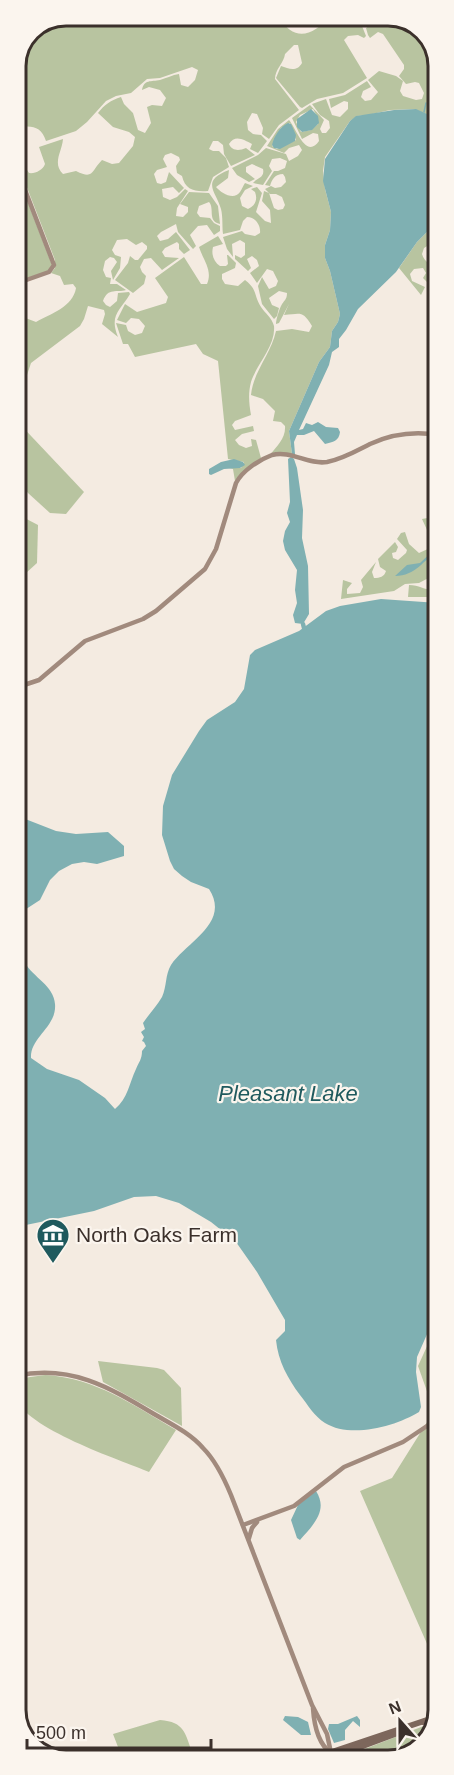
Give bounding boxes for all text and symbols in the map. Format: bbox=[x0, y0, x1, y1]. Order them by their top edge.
water label: Pleasant Lake bbox=[218, 1081, 358, 1106]
museum icon: North Oaks Farm bbox=[35, 1217, 71, 1264]
place label: North Oaks Farm bbox=[76, 1223, 237, 1246]
north arrow bbox=[370, 1691, 430, 1751]
text: N bbox=[386, 1697, 403, 1717]
scale bar bbox=[27, 1712, 212, 1750]
text: 500 m bbox=[36, 1723, 86, 1743]

